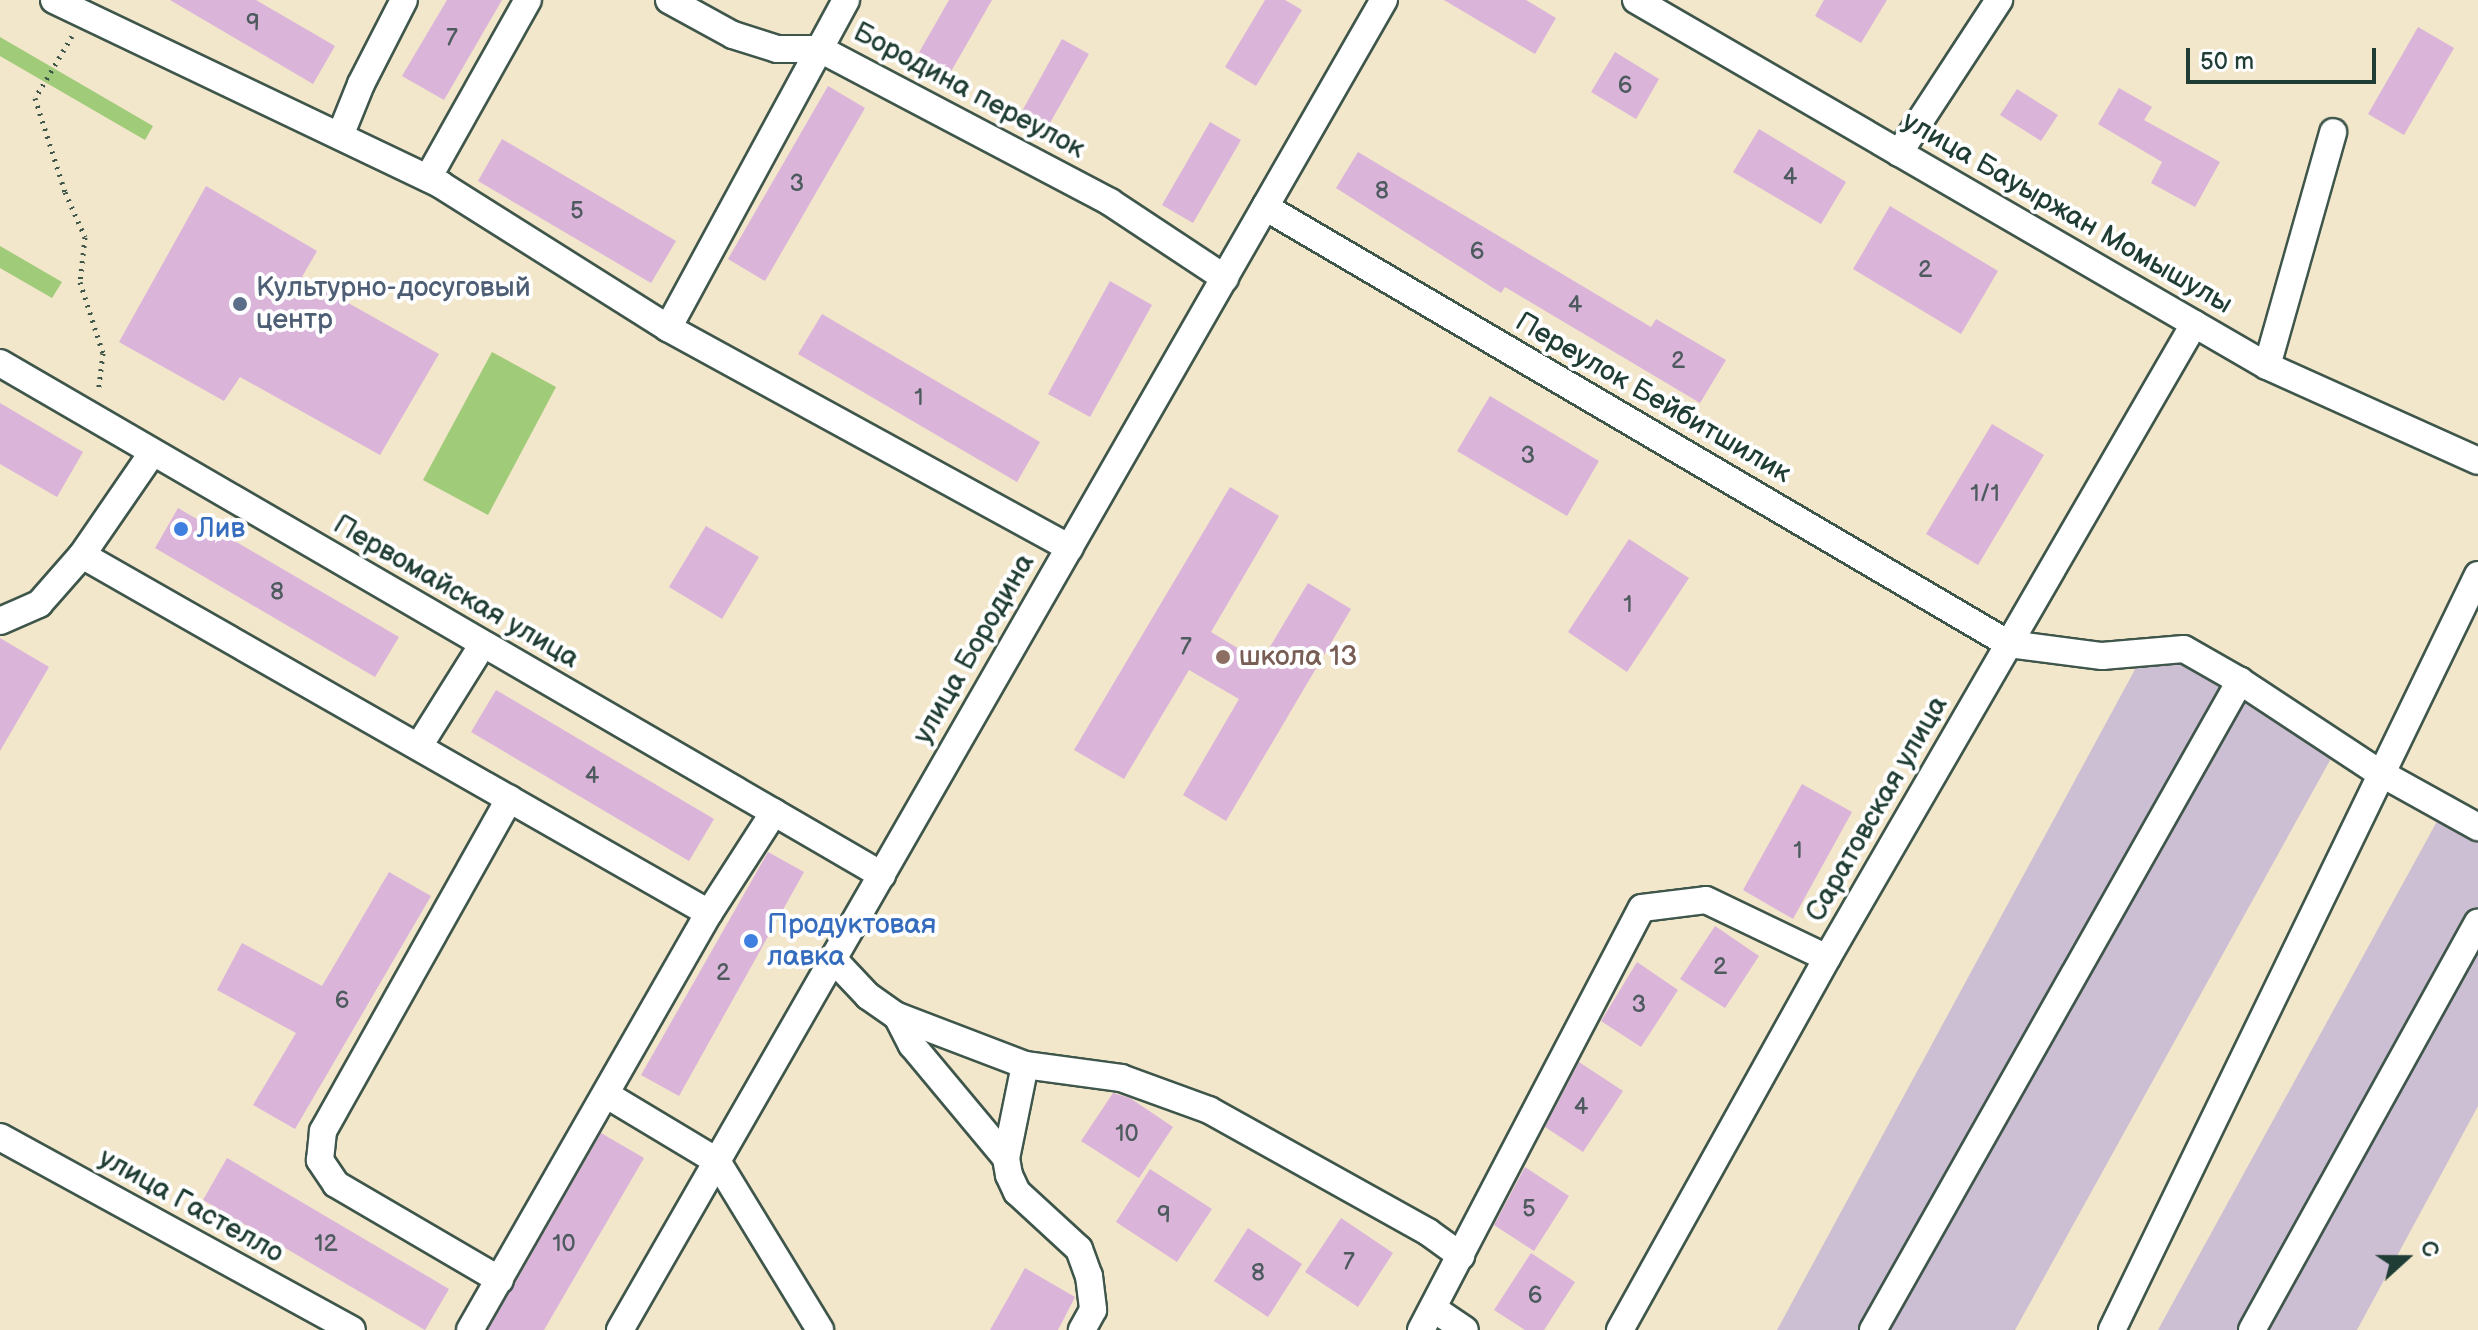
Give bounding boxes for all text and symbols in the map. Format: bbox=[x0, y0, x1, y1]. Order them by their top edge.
house number: 9 bbox=[246, 9, 260, 37]
street label: Бородина переулок bbox=[847, 16, 1091, 166]
house number: 7 bbox=[446, 24, 458, 52]
scale bar bbox=[2190, 32, 2380, 82]
text: 50 m bbox=[2200, 47, 2254, 76]
house number: 6 bbox=[1618, 72, 1632, 100]
street label: улица Бауыржан Момышулы bbox=[1896, 105, 2238, 321]
house number: 4 bbox=[1783, 163, 1797, 191]
house number: 3 bbox=[790, 170, 804, 198]
house number: 8 bbox=[1375, 177, 1389, 205]
house number: 5 bbox=[570, 197, 584, 225]
house number: 6 bbox=[1470, 238, 1484, 266]
house number: 2 bbox=[1918, 256, 1932, 284]
place label: Культурно-досуговый центр bbox=[256, 271, 531, 337]
house number: 4 bbox=[1568, 291, 1582, 319]
marker: Культурно-досуговый центр bbox=[231, 295, 249, 313]
street label: Переулок Бейбитшилик bbox=[1509, 305, 1797, 491]
house number: 2 bbox=[1671, 347, 1685, 375]
house number: 1 bbox=[914, 384, 924, 412]
house number: 3 bbox=[1521, 442, 1535, 470]
house number: 1/1 bbox=[1970, 480, 2000, 508]
street label: Первомайская улица bbox=[327, 508, 585, 676]
place label: Лив bbox=[197, 512, 245, 546]
marker: Лив bbox=[172, 520, 190, 538]
street label: улица Бородина bbox=[906, 548, 1042, 750]
house number: 8 bbox=[270, 578, 284, 606]
house number: 1 bbox=[1623, 591, 1633, 619]
house number: 7 bbox=[1180, 633, 1192, 661]
place label: школа 13 bbox=[1239, 640, 1357, 674]
marker: школа 13 bbox=[1214, 648, 1232, 666]
street label: Саратовская улица bbox=[1799, 690, 1955, 928]
house number: 4 bbox=[585, 762, 599, 790]
house number: 1 bbox=[1793, 837, 1803, 865]
place label: Продуктовая лавка bbox=[767, 908, 936, 974]
marker: Продуктовая лавка bbox=[742, 932, 760, 950]
house number: 2 bbox=[1713, 953, 1727, 981]
house number: 2 bbox=[716, 959, 730, 987]
house number: 6 bbox=[335, 987, 349, 1015]
house number: 3 bbox=[1632, 991, 1646, 1019]
house number: 4 bbox=[1574, 1093, 1588, 1121]
house number: 10 bbox=[1115, 1120, 1139, 1148]
street label: улица Гастелло bbox=[93, 1141, 289, 1271]
house number: 5 bbox=[1522, 1195, 1536, 1223]
house number: 9 bbox=[1157, 1201, 1171, 1229]
north arrow bbox=[2366, 1218, 2446, 1298]
house number: 12 bbox=[314, 1230, 338, 1258]
house number: 10 bbox=[552, 1230, 576, 1258]
text: С bbox=[2414, 1237, 2444, 1261]
house number: 7 bbox=[1343, 1248, 1355, 1276]
house number: 8 bbox=[1251, 1259, 1265, 1287]
house number: 6 bbox=[1528, 1282, 1542, 1310]

